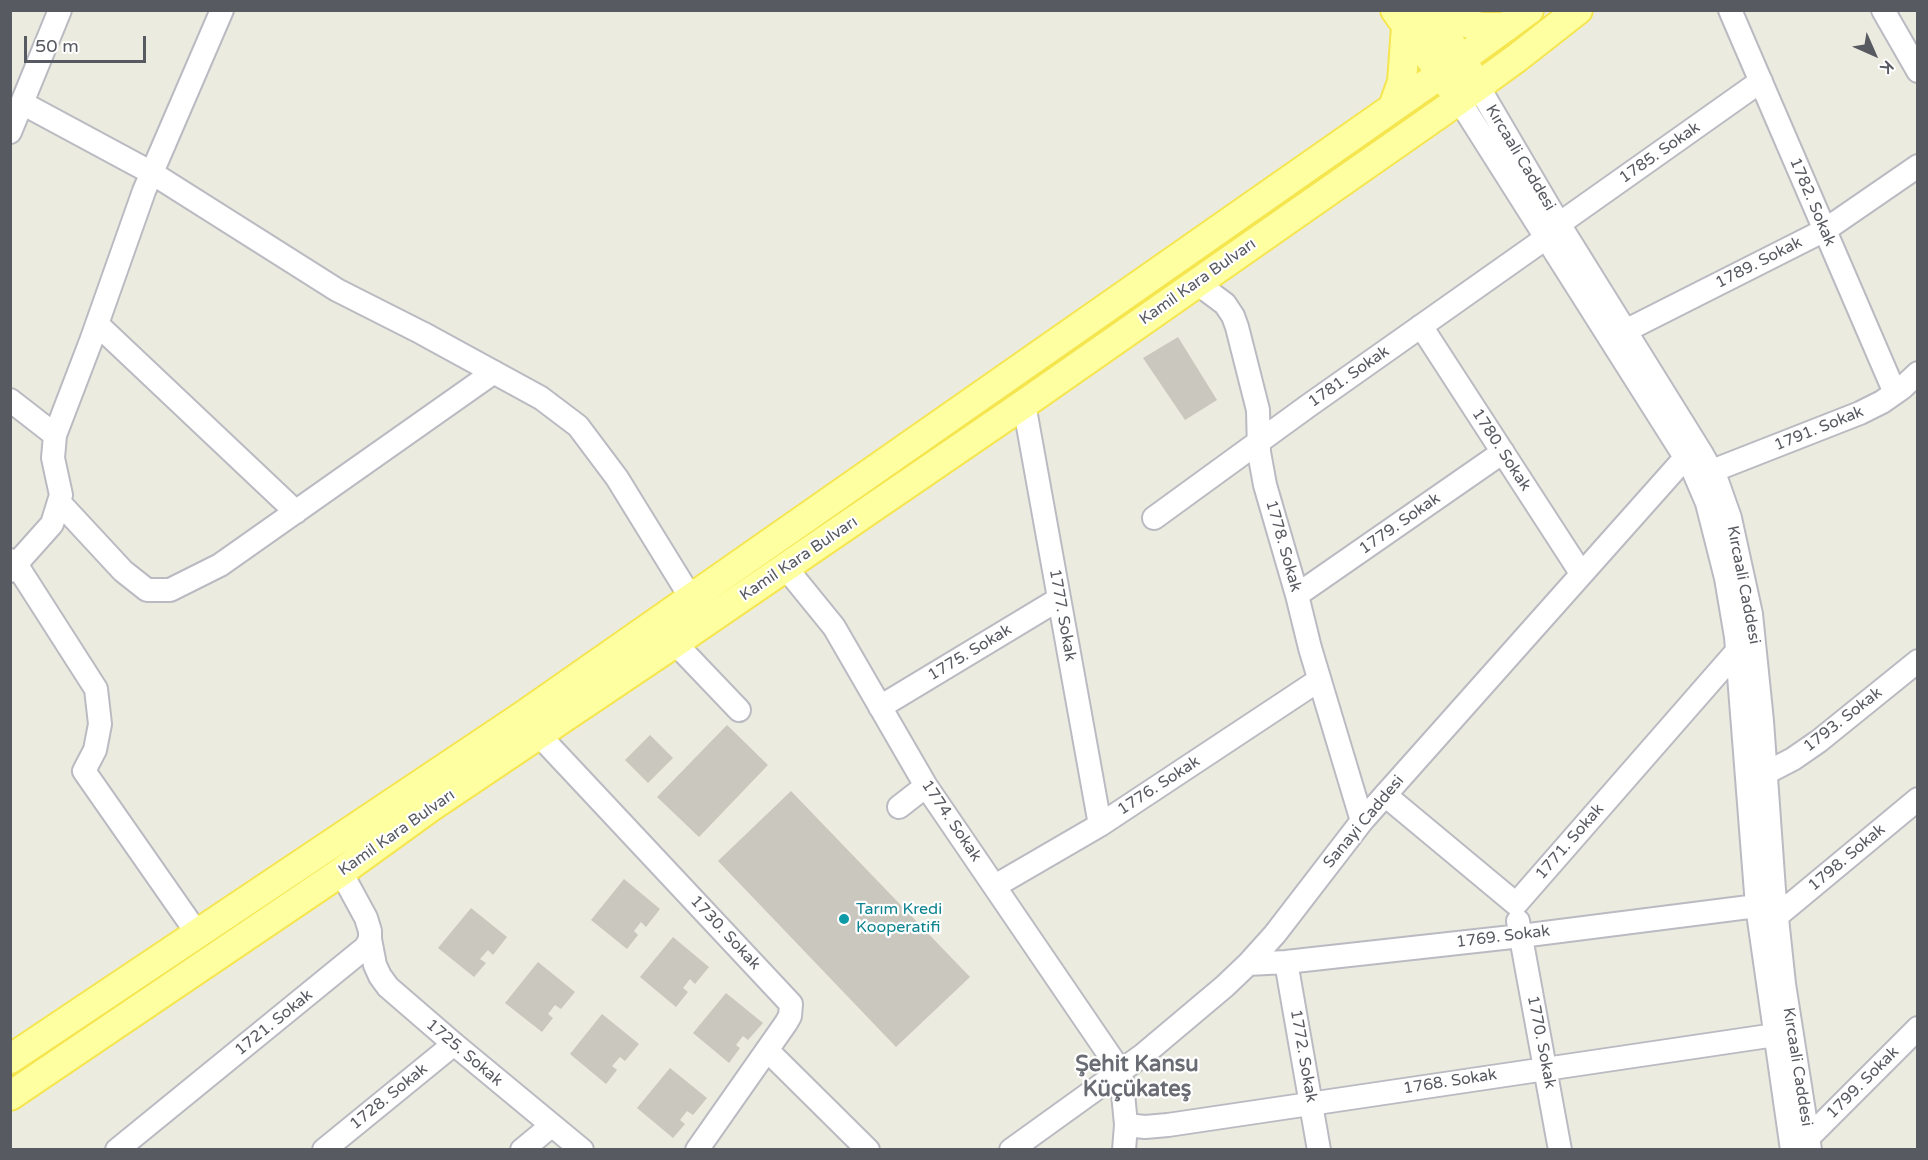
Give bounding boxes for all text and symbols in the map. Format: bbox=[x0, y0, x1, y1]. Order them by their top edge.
scale bar bbox=[27, 24, 148, 62]
north arrow bbox=[1844, 24, 1904, 84]
text: 50 m bbox=[35, 35, 79, 57]
text: K bbox=[1876, 56, 1898, 78]
street label: Kırcaali Caddesi bbox=[1481, 102, 1559, 214]
street label: 1785. Sokak bbox=[1616, 118, 1704, 188]
street label: 1782. Sokak bbox=[1785, 155, 1839, 249]
street label: 1789. Sokak bbox=[1713, 233, 1805, 293]
street label: Kamil Kara Bulvarı bbox=[1136, 235, 1260, 329]
street label: 1781. Sokak bbox=[1305, 342, 1393, 412]
street label: 1791. Sokak bbox=[1772, 402, 1866, 456]
street label: 1780. Sokak bbox=[1467, 405, 1535, 495]
street label: 1779. Sokak bbox=[1356, 489, 1444, 559]
street label: 1778. Sokak bbox=[1261, 498, 1305, 594]
street label: Kamil Kara Bulvarı bbox=[737, 513, 861, 605]
street label: Kırcaali Caddesi bbox=[1722, 524, 1764, 646]
street label: 1777. Sokak bbox=[1044, 567, 1080, 663]
street label: 1775. Sokak bbox=[925, 621, 1015, 685]
street label: 1793. Sokak bbox=[1800, 683, 1886, 757]
street label: 1776. Sokak bbox=[1114, 752, 1204, 820]
street label: Sanayi Caddesi bbox=[1320, 772, 1408, 872]
street label: 1774. Sokak bbox=[917, 777, 985, 865]
street label: Kamil Kara Bulvarı bbox=[335, 786, 459, 880]
street label: 1771. Sokak bbox=[1532, 800, 1608, 884]
street label: 1798. Sokak bbox=[1805, 820, 1889, 896]
street label: 1730. Sokak bbox=[686, 892, 764, 974]
place label: Tarım Kredi Kooperatifi bbox=[856, 900, 942, 938]
marker: Tarım Kredi Kooperatifi bbox=[837, 912, 851, 926]
street label: 1769. Sokak bbox=[1455, 922, 1551, 952]
street label: 1721. Sokak bbox=[231, 986, 317, 1060]
street label: 1770. Sokak bbox=[1523, 994, 1559, 1090]
street label: Kırcaali Caddesi bbox=[1778, 1006, 1816, 1128]
street label: 1772. Sokak bbox=[1285, 1008, 1321, 1104]
street label: 1725. Sokak bbox=[422, 1015, 506, 1091]
street label: 1799. Sokak bbox=[1823, 1043, 1903, 1123]
district label: Şehit Kansu Küçükateş bbox=[1075, 1052, 1199, 1104]
street label: 1728. Sokak bbox=[346, 1060, 432, 1134]
street label: 1768. Sokak bbox=[1402, 1065, 1498, 1099]

